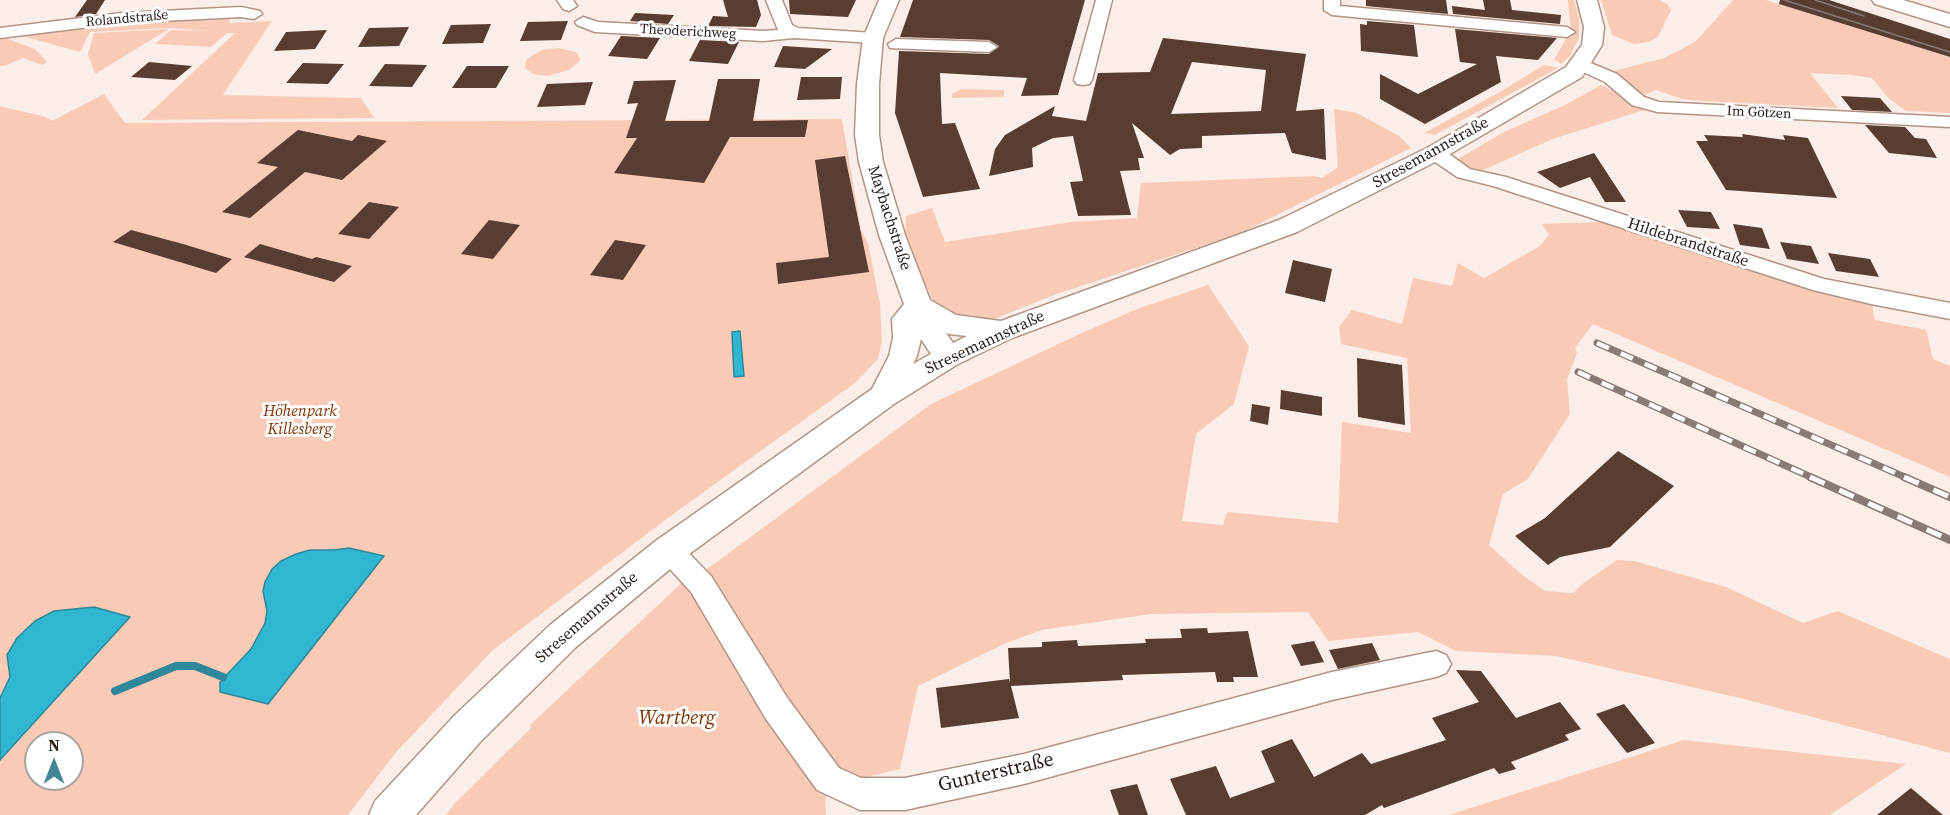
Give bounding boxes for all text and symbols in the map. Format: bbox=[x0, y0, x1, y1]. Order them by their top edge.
street label: Rolandstraße bbox=[85, 7, 169, 31]
street label: Theoderichweg bbox=[639, 21, 737, 43]
street label: Im Götzen bbox=[1726, 103, 1792, 123]
street label: Stresemannstraße bbox=[1370, 113, 1492, 193]
street label: Maybachstraße bbox=[863, 163, 915, 273]
street label: Hildebrandstraße bbox=[1625, 214, 1751, 272]
street label: Stresemannstraße bbox=[922, 307, 1048, 379]
park label: Höhenpark Killesberg bbox=[263, 402, 337, 440]
street label: Stresemannstraße bbox=[532, 568, 642, 668]
park label: Wartberg bbox=[639, 707, 715, 731]
north arrow bbox=[24, 731, 84, 791]
text: N bbox=[48, 734, 60, 756]
street label: Gunterstraße bbox=[936, 748, 1056, 798]

